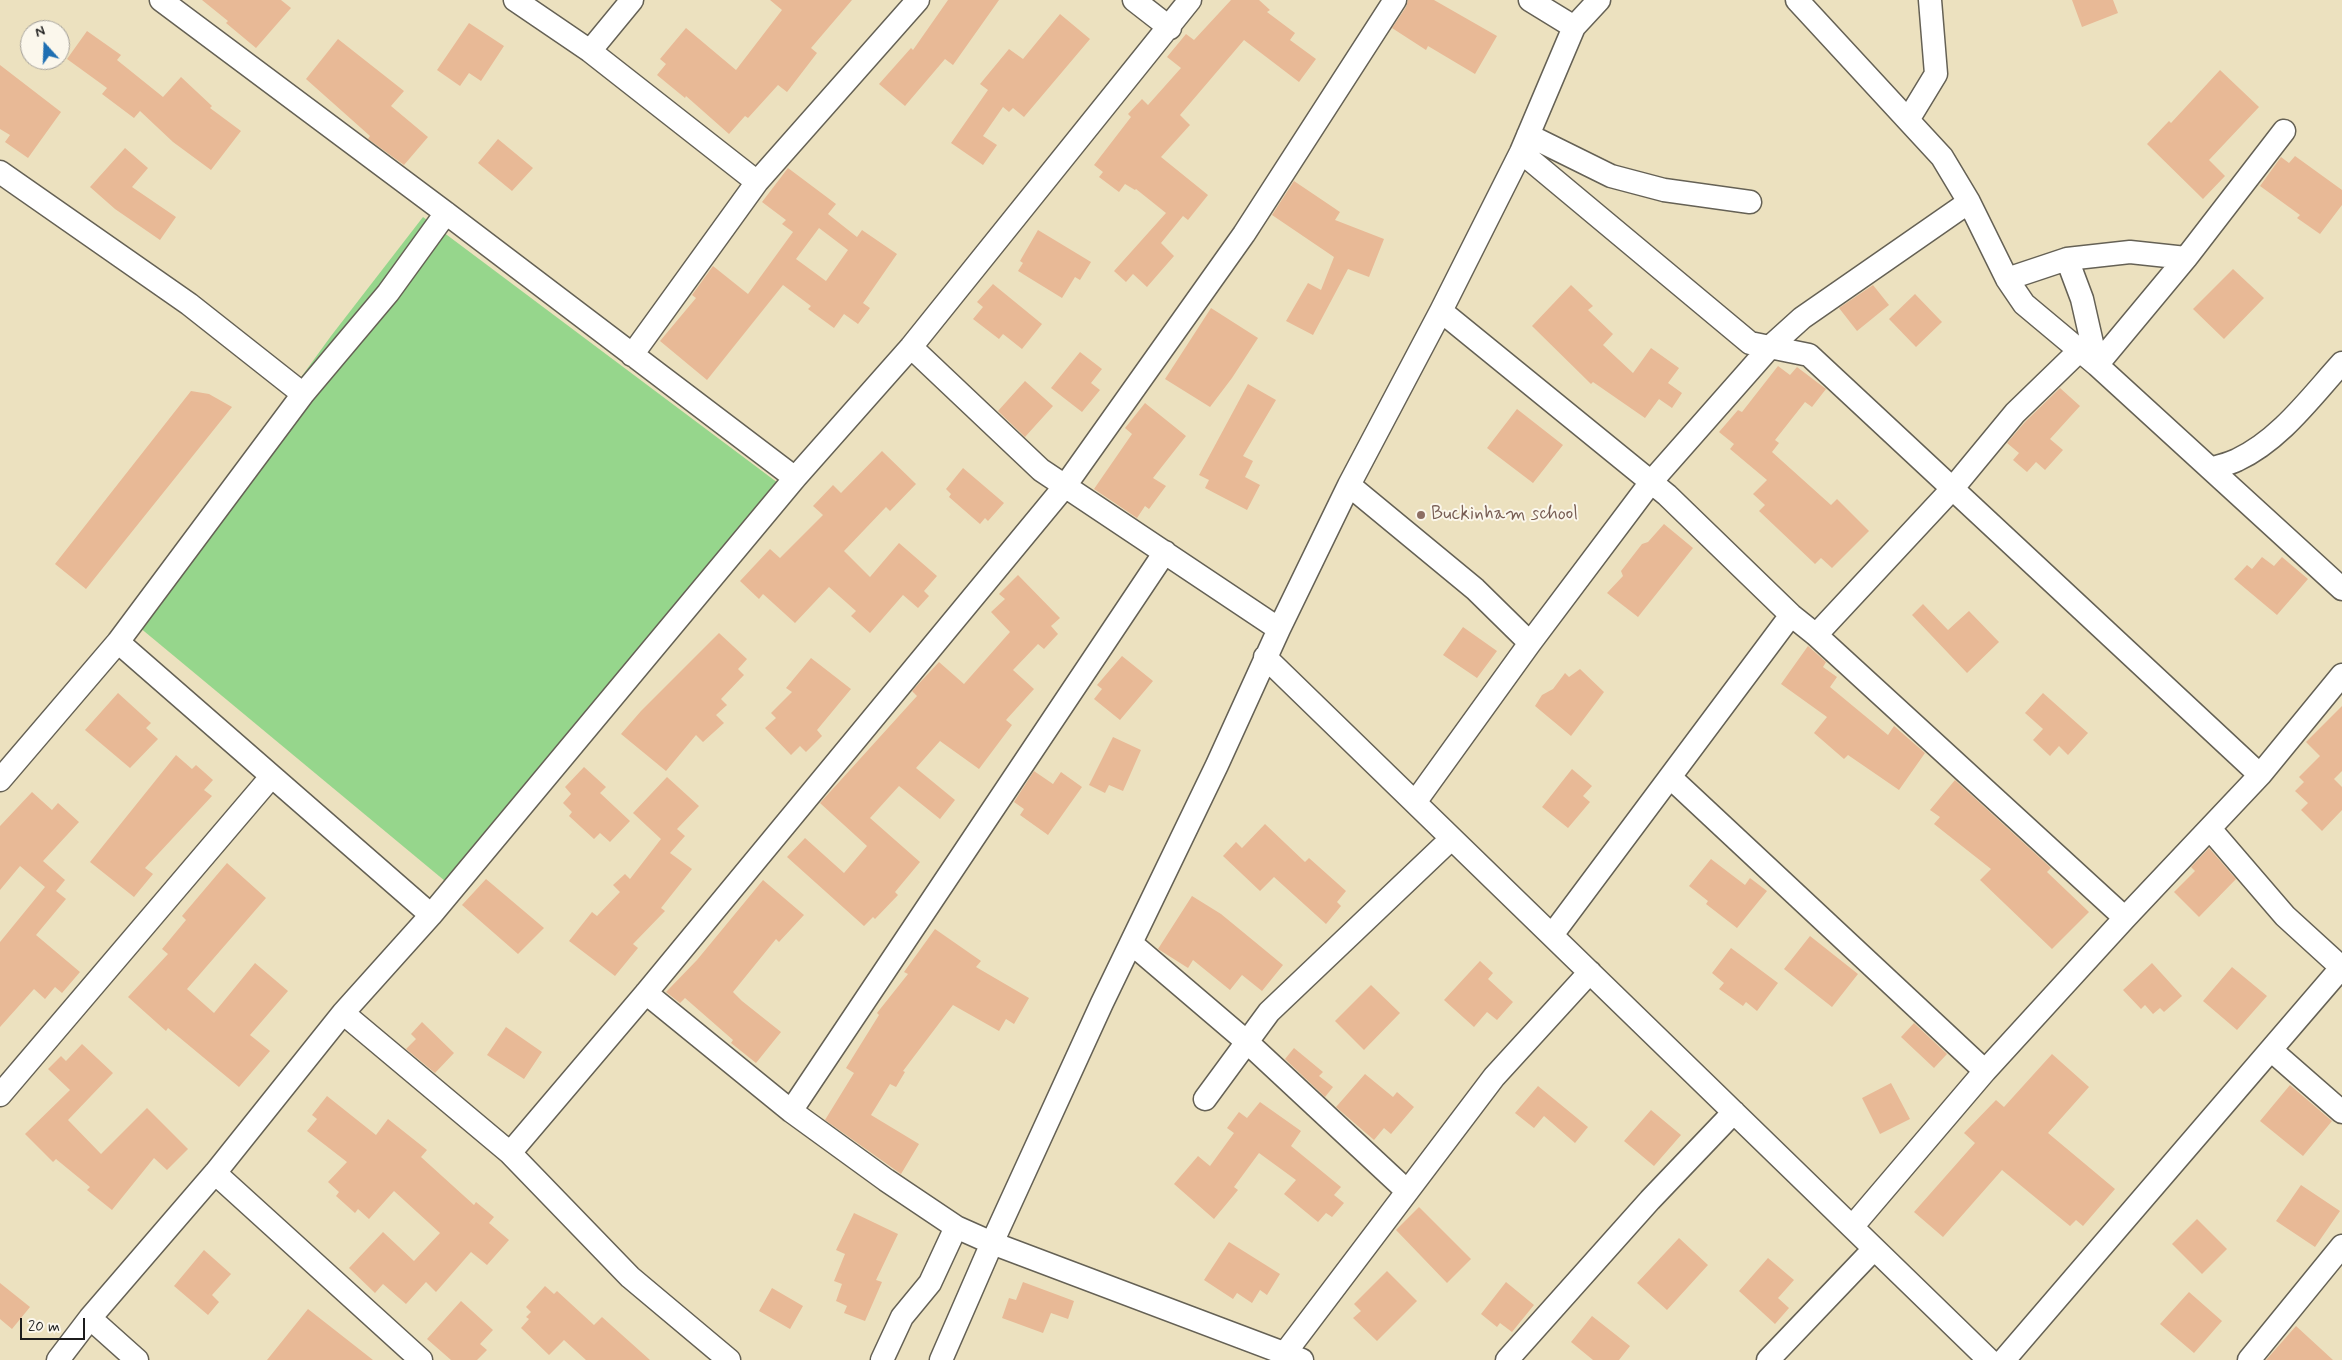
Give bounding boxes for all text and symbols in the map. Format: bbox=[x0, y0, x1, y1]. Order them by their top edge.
north arrow bbox=[20, 20, 70, 70]
text: N bbox=[33, 22, 48, 42]
place label: Buckinham school bbox=[1431, 504, 1578, 526]
marker: Buckinham school bbox=[1415, 509, 1427, 521]
scale bar bbox=[22, 1308, 88, 1340]
text: 20 m bbox=[28, 1317, 60, 1337]

